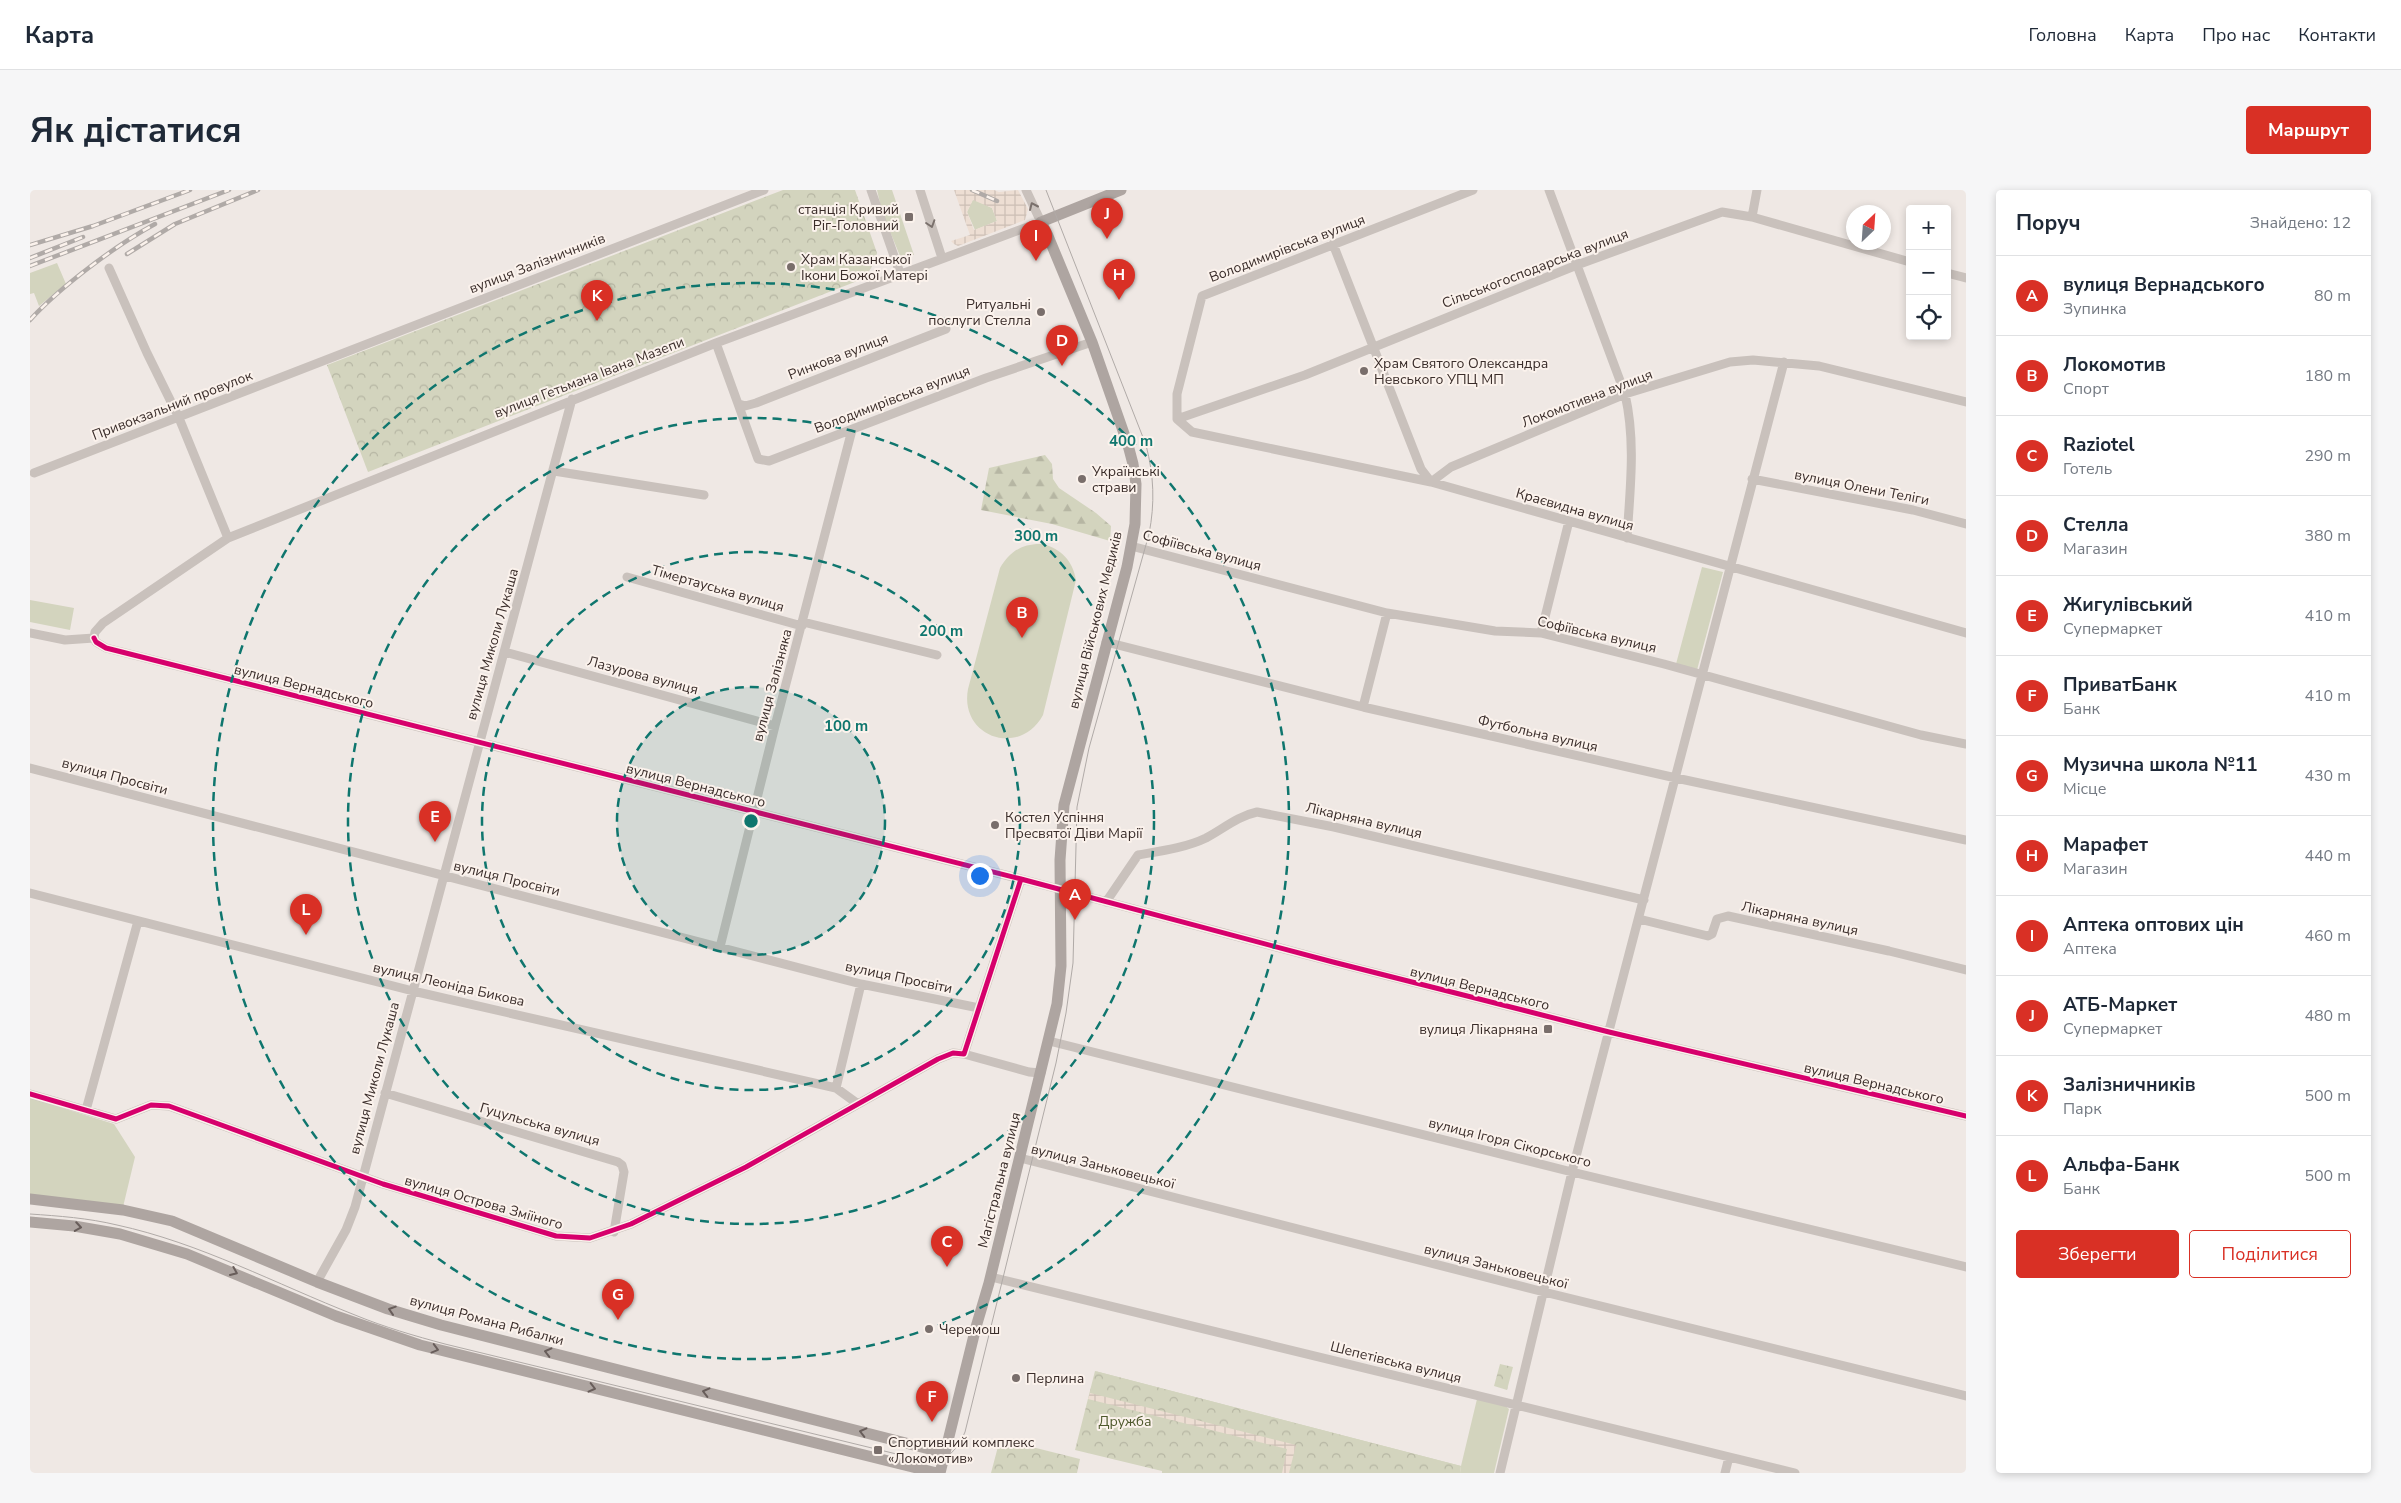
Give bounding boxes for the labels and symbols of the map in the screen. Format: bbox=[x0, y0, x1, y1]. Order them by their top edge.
pin: J bbox=[1091, 198, 1123, 239]
place label: станція Кривий Ріг-Головний bbox=[798, 200, 899, 235]
one-way arrow bbox=[1029, 202, 1040, 211]
north arrow bbox=[1846, 205, 1891, 250]
street label: Володимирівська вулиця bbox=[1206, 210, 1368, 287]
marker: станція Кривий Ріг-Головний bbox=[903, 211, 915, 223]
one-way arrow bbox=[926, 219, 936, 228]
pin: I bbox=[1020, 220, 1052, 261]
street label: Сільськогосподарська вулиця bbox=[1439, 224, 1631, 313]
street label: вулиця Залізничників bbox=[466, 229, 608, 298]
place label: Храм Казанської Ікони Божої Матері bbox=[801, 250, 928, 285]
pin: H bbox=[1103, 259, 1135, 300]
marker: Храм Казанської Ікони Божої Матері bbox=[785, 261, 797, 273]
pin: K bbox=[581, 280, 613, 321]
place label: Ритуальні послуги Стелла bbox=[928, 295, 1031, 330]
marker: Ритуальні послуги Стелла bbox=[1035, 306, 1047, 318]
pin: D bbox=[1046, 325, 1078, 366]
street label: Ринкова вулиця bbox=[785, 329, 891, 384]
street label: вулиця Гетьмана Івана Мазепи bbox=[491, 332, 687, 423]
place label: Храм Святого Олександра Невського УПЦ МП bbox=[1374, 354, 1548, 389]
street label: Володимирівська вулиця bbox=[811, 361, 973, 438]
marker: Храм Святого Олександра Невського УПЦ МП bbox=[1358, 365, 1370, 377]
street label: Локомотивна вулиця bbox=[1519, 365, 1655, 432]
street label: Привокзальний провулок bbox=[89, 366, 256, 445]
text: 400 m bbox=[1109, 431, 1153, 451]
place label: Українські страви bbox=[1091, 462, 1160, 497]
street label: вулиця Олени Теліги bbox=[1793, 465, 1931, 510]
marker: Українські страви bbox=[1076, 473, 1088, 485]
street label: Краєвидна вулиця bbox=[1514, 484, 1636, 535]
text: 300 m bbox=[1014, 526, 1058, 546]
street label: Софіївська вулиця bbox=[1140, 526, 1263, 575]
street label: вулиця Військових Медиків bbox=[1064, 529, 1127, 711]
street label: Тімертауська вулиця bbox=[649, 560, 786, 617]
street label: вулиця Миколи Лукаша bbox=[462, 566, 523, 722]
pin: B bbox=[1006, 597, 1038, 638]
street label: Софіївська вулиця bbox=[1535, 611, 1659, 657]
text: 200 m bbox=[919, 621, 963, 641]
street label: вулиця Залізняка bbox=[748, 627, 797, 744]
street label: Лазурова вулиця bbox=[585, 652, 700, 699]
street label: вулиця Вернадського bbox=[232, 660, 376, 713]
street label: Футбольна вулиця bbox=[1476, 710, 1600, 757]
text: 100 m bbox=[824, 716, 868, 736]
street label: вулиця Просвіти bbox=[60, 753, 170, 800]
street label: вулиця Вернадського bbox=[624, 759, 768, 812]
street label: Лікарняна вулиця bbox=[1304, 798, 1424, 843]
pin: E bbox=[419, 801, 451, 842]
place label: Костел Успіння Пресвятої Діви Марії bbox=[1005, 808, 1143, 843]
centre of rings bbox=[742, 812, 760, 830]
marker: Костел Успіння Пресвятої Діви Марії bbox=[989, 819, 1001, 831]
street label: вулиця Просвіти bbox=[452, 856, 562, 901]
your location bbox=[967, 863, 993, 889]
pin: A bbox=[1059, 879, 1091, 920]
pin: L bbox=[290, 894, 322, 935]
street label: Лікарняна вулиця bbox=[1740, 897, 1860, 940]
street label: вулиця Просвіти bbox=[844, 957, 954, 998]
street label: вулиця Леоніда Бикова bbox=[371, 958, 527, 1011]
street label: вулиця Вернадського bbox=[1408, 962, 1552, 1015]
street label: вулиця Миколи Лукаша bbox=[345, 1000, 404, 1156]
place label: вулиця Лікарняна bbox=[1419, 1020, 1538, 1039]
marker: вулиця Лікарняна bbox=[1542, 1023, 1554, 1035]
street label: вулиця Вернадського bbox=[1802, 1058, 1946, 1109]
street label: Гуцульська вулиця bbox=[478, 1098, 602, 1151]
street label: Магістральна вулиця bbox=[973, 1110, 1026, 1250]
street label: вулиця Ігоря Сікорського bbox=[1426, 1113, 1593, 1172]
street label: вулиця Заньковецької bbox=[1029, 1139, 1177, 1194]
street label: вулиця Острова Зміїного bbox=[402, 1171, 565, 1234]
one-way arrow bbox=[74, 1221, 83, 1231]
pin: C bbox=[931, 1226, 963, 1267]
street label: вулиця Заньковецької bbox=[1422, 1239, 1570, 1294]
one-way arrow bbox=[229, 1266, 238, 1277]
pin: G bbox=[602, 1279, 634, 1320]
street label: вулиця Романа Рибалки bbox=[408, 1291, 566, 1350]
one-way arrow bbox=[388, 1305, 396, 1315]
place label: Черемош bbox=[939, 1320, 1000, 1339]
marker: Черемош bbox=[923, 1323, 935, 1335]
street label: Шепетівська вулиця bbox=[1328, 1337, 1464, 1388]
one-way arrow bbox=[430, 1343, 439, 1354]
one-way arrow bbox=[544, 1347, 553, 1358]
place label: Перлина bbox=[1026, 1369, 1084, 1388]
marker: Перлина bbox=[1010, 1372, 1022, 1384]
pin: F bbox=[916, 1381, 948, 1422]
one-way arrow bbox=[588, 1382, 597, 1393]
one-way arrow bbox=[701, 1387, 710, 1398]
park label: Дружба bbox=[1099, 1412, 1151, 1431]
one-way arrow bbox=[859, 1427, 868, 1438]
place label: Спортивний комплекс «Локомотив» bbox=[888, 1433, 1035, 1468]
marker: Спортивний комплекс «Локомотив» bbox=[872, 1444, 884, 1456]

